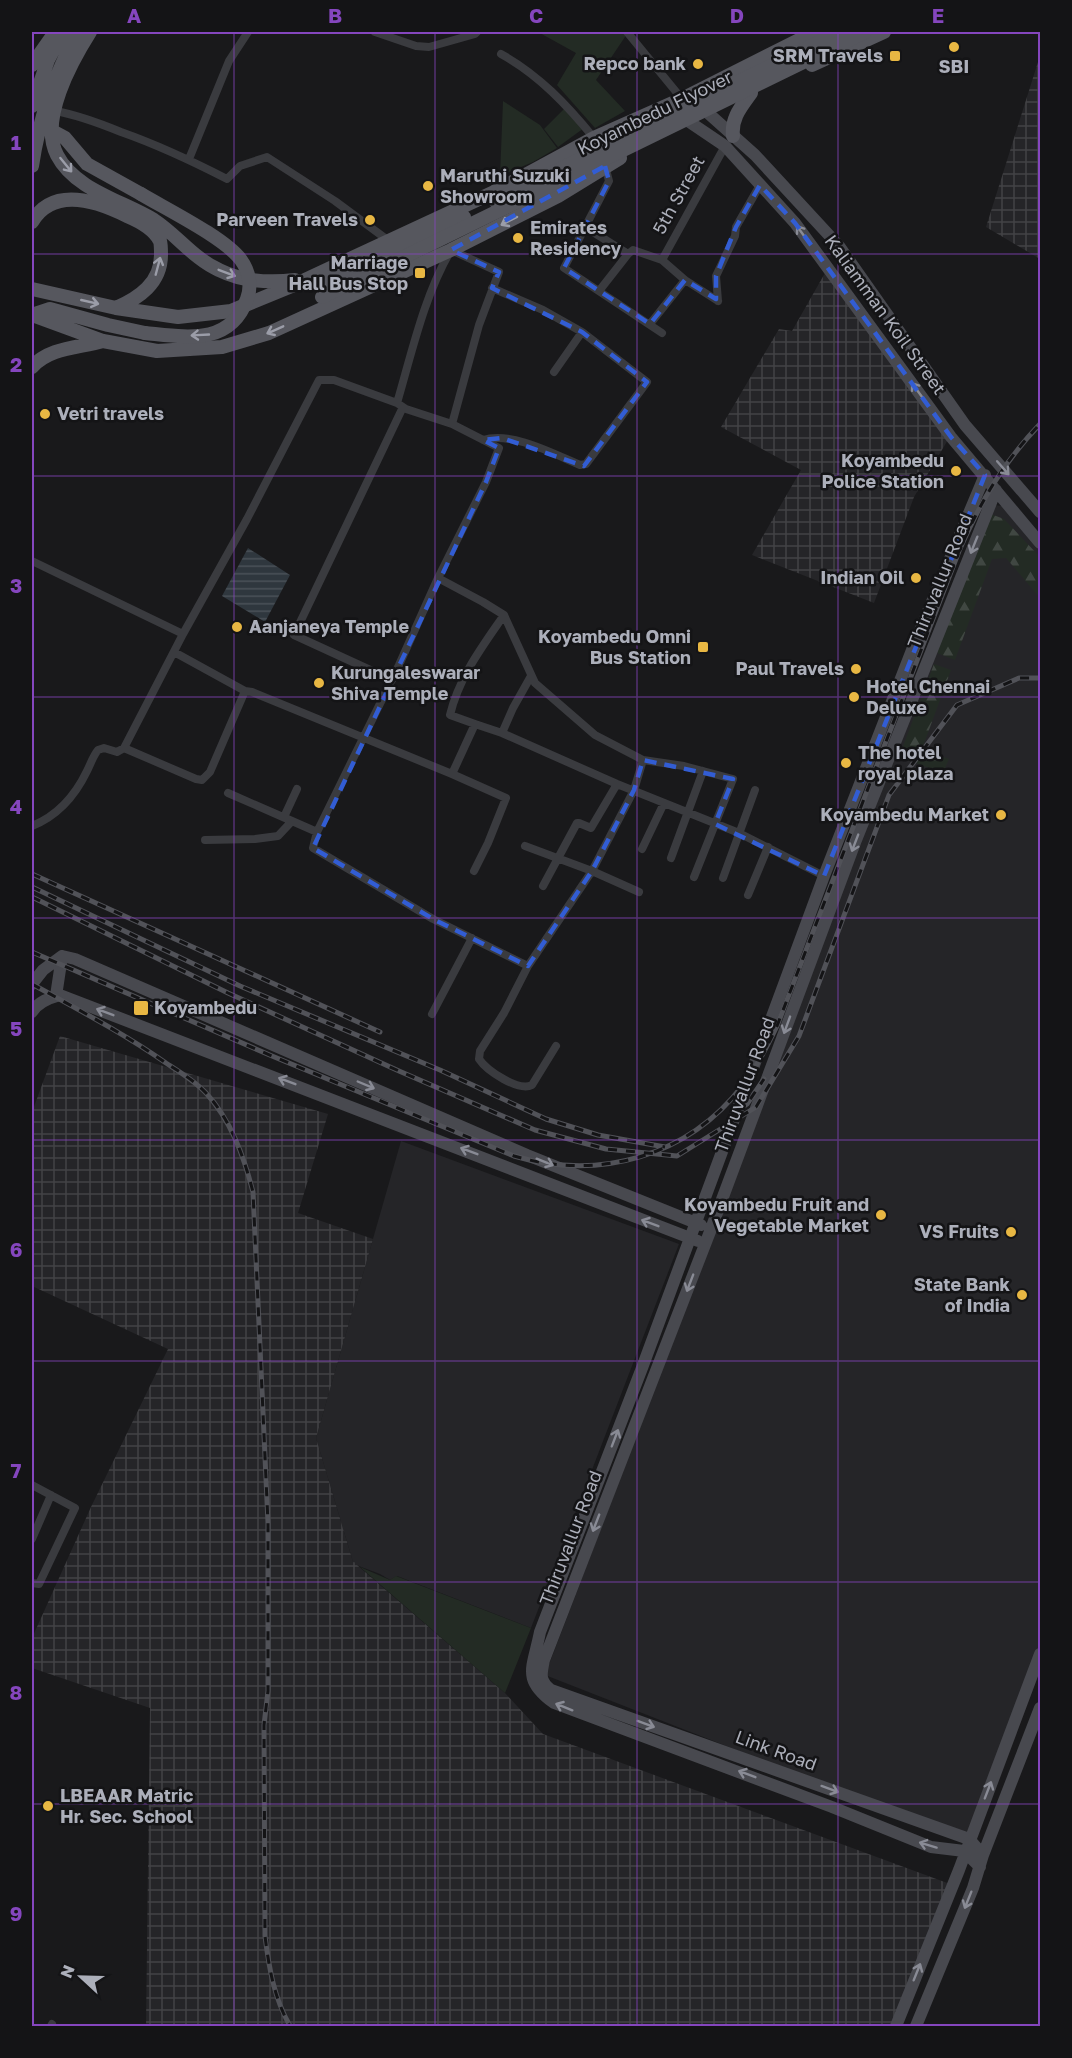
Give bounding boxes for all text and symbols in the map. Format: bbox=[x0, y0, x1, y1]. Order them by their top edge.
text: A bbox=[127, 3, 141, 27]
text: B bbox=[328, 3, 342, 27]
text: C bbox=[529, 3, 543, 27]
text: D bbox=[730, 3, 744, 27]
text: E bbox=[932, 3, 944, 27]
marker: SBI bbox=[947, 40, 961, 54]
place label: SRM Travels bbox=[773, 44, 883, 66]
marker: SRM Travels bbox=[888, 49, 902, 63]
place label: Repco bank bbox=[584, 52, 687, 74]
place label: SBI bbox=[939, 55, 969, 77]
marker: Repco bank bbox=[691, 57, 705, 71]
street label: Koyambedu Flyover bbox=[574, 65, 736, 159]
text: 1 bbox=[11, 130, 21, 154]
street label: 5th Street bbox=[648, 151, 709, 238]
one-way arrow bbox=[59, 157, 72, 173]
place label: Maruthi Suzuki Showroom bbox=[440, 164, 570, 207]
marker: Maruthi Suzuki Showroom bbox=[421, 179, 435, 193]
place label: Parveen Travels bbox=[216, 208, 358, 230]
marker: Parveen Travels bbox=[363, 213, 377, 227]
one-way arrow bbox=[500, 215, 518, 227]
place label: Emirates Residency bbox=[530, 216, 621, 259]
one-way arrow bbox=[796, 225, 808, 241]
street label: Kaliamman Koil Street bbox=[820, 230, 951, 399]
marker: Emirates Residency bbox=[511, 231, 525, 245]
place label: Marriage Hall Bus Stop bbox=[288, 251, 408, 294]
one-way arrow bbox=[153, 257, 164, 276]
marker: Marriage Hall Bus Stop bbox=[413, 266, 427, 280]
one-way arrow bbox=[217, 268, 235, 279]
one-way arrow bbox=[80, 296, 99, 308]
one-way arrow bbox=[267, 325, 285, 336]
one-way arrow bbox=[191, 330, 211, 341]
text: 2 bbox=[10, 352, 22, 376]
one-way arrow bbox=[911, 382, 924, 398]
place label: Vetri travels bbox=[57, 402, 164, 424]
marker: Vetri travels bbox=[38, 407, 52, 421]
place label: Koyambedu Police Station bbox=[822, 449, 944, 492]
one-way arrow bbox=[996, 460, 1010, 475]
marker: Koyambedu Police Station bbox=[949, 464, 963, 478]
street label: Thiruvallur Road bbox=[902, 510, 976, 651]
one-way arrow bbox=[968, 535, 979, 553]
place label: Indian Oil bbox=[820, 566, 904, 588]
marker: Indian Oil bbox=[909, 571, 923, 585]
text: 3 bbox=[10, 573, 22, 597]
place label: Aanjaneya Temple bbox=[249, 615, 409, 637]
marker: Aanjaneya Temple bbox=[230, 620, 244, 634]
place label: Koyambedu Omni Bus Station bbox=[538, 625, 691, 668]
marker: Koyambedu Omni Bus Station bbox=[696, 640, 710, 654]
place label: Paul Travels bbox=[735, 657, 844, 679]
place label: Kurungaleswarar Shiva Temple bbox=[331, 661, 480, 704]
marker: Paul Travels bbox=[849, 662, 863, 676]
place label: Hotel Chennai Deluxe bbox=[866, 675, 990, 718]
marker: Kurungaleswarar Shiva Temple bbox=[312, 676, 326, 690]
marker: Hotel Chennai Deluxe bbox=[847, 690, 861, 704]
place label: The hotel royal plaza bbox=[858, 741, 954, 784]
marker: The hotel royal plaza bbox=[839, 756, 853, 770]
text: 4 bbox=[10, 794, 22, 818]
place label: Koyambedu Market bbox=[820, 803, 989, 825]
marker: Koyambedu Market bbox=[994, 808, 1008, 822]
one-way arrow bbox=[849, 833, 860, 852]
place label: Koyambedu bbox=[154, 996, 257, 1018]
marker: Koyambedu bbox=[132, 999, 150, 1017]
one-way arrow bbox=[96, 1006, 114, 1017]
street label: Thiruvallur Road bbox=[709, 1014, 779, 1155]
text: 5 bbox=[10, 1016, 22, 1040]
one-way arrow bbox=[780, 1016, 791, 1034]
one-way arrow bbox=[278, 1075, 296, 1086]
one-way arrow bbox=[357, 1080, 375, 1091]
one-way arrow bbox=[460, 1145, 478, 1156]
one-way arrow bbox=[536, 1157, 554, 1168]
place label: Koyambedu Fruit and Vegetable Market bbox=[684, 1193, 869, 1236]
marker: Koyambedu Fruit and Vegetable Market bbox=[874, 1208, 888, 1222]
one-way arrow bbox=[641, 1216, 660, 1227]
place label: VS Fruits bbox=[919, 1220, 999, 1242]
marker: VS Fruits bbox=[1004, 1225, 1018, 1239]
text: 6 bbox=[10, 1237, 22, 1261]
one-way arrow bbox=[683, 1273, 694, 1292]
place label: State Bank of India bbox=[914, 1273, 1011, 1316]
marker: State Bank of India bbox=[1015, 1288, 1029, 1302]
one-way arrow bbox=[610, 1429, 621, 1448]
text: 7 bbox=[11, 1458, 22, 1482]
street label: Thiruvallur Road bbox=[534, 1467, 606, 1608]
one-way arrow bbox=[589, 1514, 600, 1532]
text: 8 bbox=[10, 1680, 22, 1704]
one-way arrow bbox=[555, 1701, 573, 1712]
one-way arrow bbox=[636, 1719, 655, 1730]
street label: Link Road bbox=[733, 1725, 820, 1775]
one-way arrow bbox=[738, 1768, 756, 1779]
one-way arrow bbox=[983, 1782, 994, 1800]
place label: LBEAAR Matric Hr. Sec. School bbox=[60, 1784, 193, 1827]
one-way arrow bbox=[820, 1785, 839, 1796]
marker: LBEAAR Matric Hr. Sec. School bbox=[41, 1799, 55, 1813]
one-way arrow bbox=[919, 1839, 938, 1850]
one-way arrow bbox=[962, 1890, 973, 1909]
text: 9 bbox=[10, 1901, 22, 1925]
north arrow bbox=[51, 1947, 111, 2007]
text: N bbox=[56, 1962, 79, 1981]
one-way arrow bbox=[912, 1963, 923, 1982]

